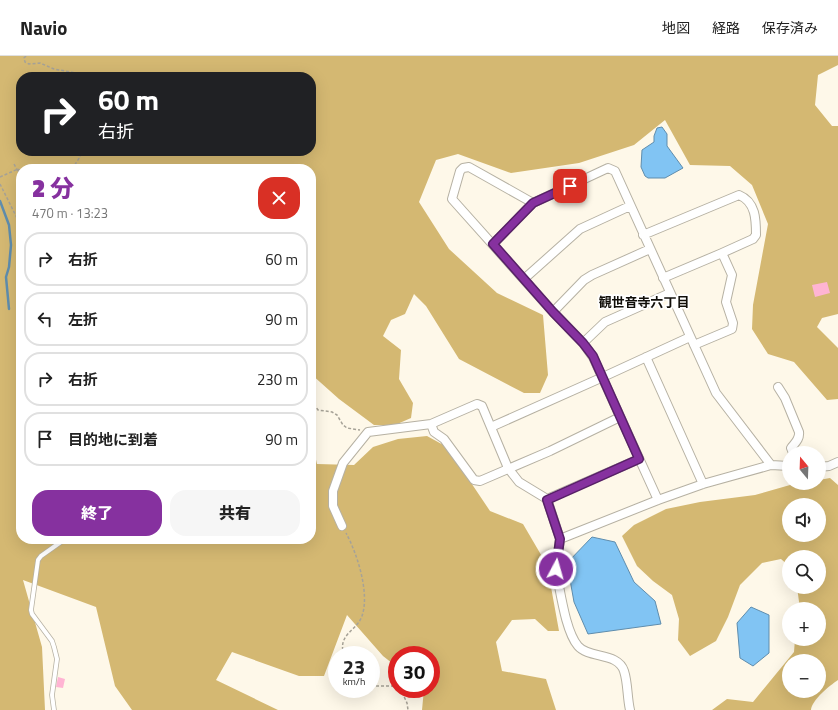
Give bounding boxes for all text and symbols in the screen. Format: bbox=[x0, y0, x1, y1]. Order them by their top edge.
text: Navio bbox=[20, 13, 67, 42]
text: 地図 bbox=[662, 17, 690, 38]
text: 経路 bbox=[712, 17, 740, 38]
text: 保存済み bbox=[762, 17, 818, 38]
text: 60 m bbox=[98, 78, 159, 121]
icon: right bbox=[32, 88, 84, 140]
text: 右折 bbox=[98, 118, 134, 145]
pin bbox=[553, 169, 587, 203]
text: 2 分 bbox=[32, 170, 74, 206]
icon: arrive bbox=[559, 175, 581, 197]
button: close bbox=[258, 177, 300, 219]
text: 470 m · 13:23 bbox=[32, 203, 108, 223]
icon: right bbox=[34, 248, 56, 270]
text: 右折 bbox=[68, 248, 98, 271]
text: 60 m bbox=[265, 248, 298, 271]
district label: 観世音寺六丁目 bbox=[598, 292, 690, 312]
icon: left bbox=[34, 308, 56, 330]
text: 左折 bbox=[68, 308, 98, 331]
text: 90 m bbox=[265, 308, 298, 331]
icon: right bbox=[34, 368, 56, 390]
text: 右折 bbox=[68, 368, 98, 391]
text: 230 m bbox=[257, 368, 298, 391]
icon: arrive bbox=[34, 428, 56, 450]
text: 目的地に到着 bbox=[68, 428, 158, 451]
text: 90 m bbox=[265, 428, 298, 451]
north arrow bbox=[782, 446, 826, 490]
map controls bbox=[782, 446, 826, 698]
button: 終了 bbox=[32, 490, 162, 536]
button: 共有 bbox=[170, 490, 300, 536]
button: sound bbox=[782, 498, 826, 542]
position arrow bbox=[535, 548, 577, 590]
button: search bbox=[782, 550, 826, 594]
button: + bbox=[782, 602, 826, 646]
speed limit sign: 30 bbox=[388, 646, 440, 698]
text: 23 bbox=[343, 651, 365, 682]
button: − bbox=[782, 654, 826, 698]
text: km/h bbox=[343, 674, 365, 689]

